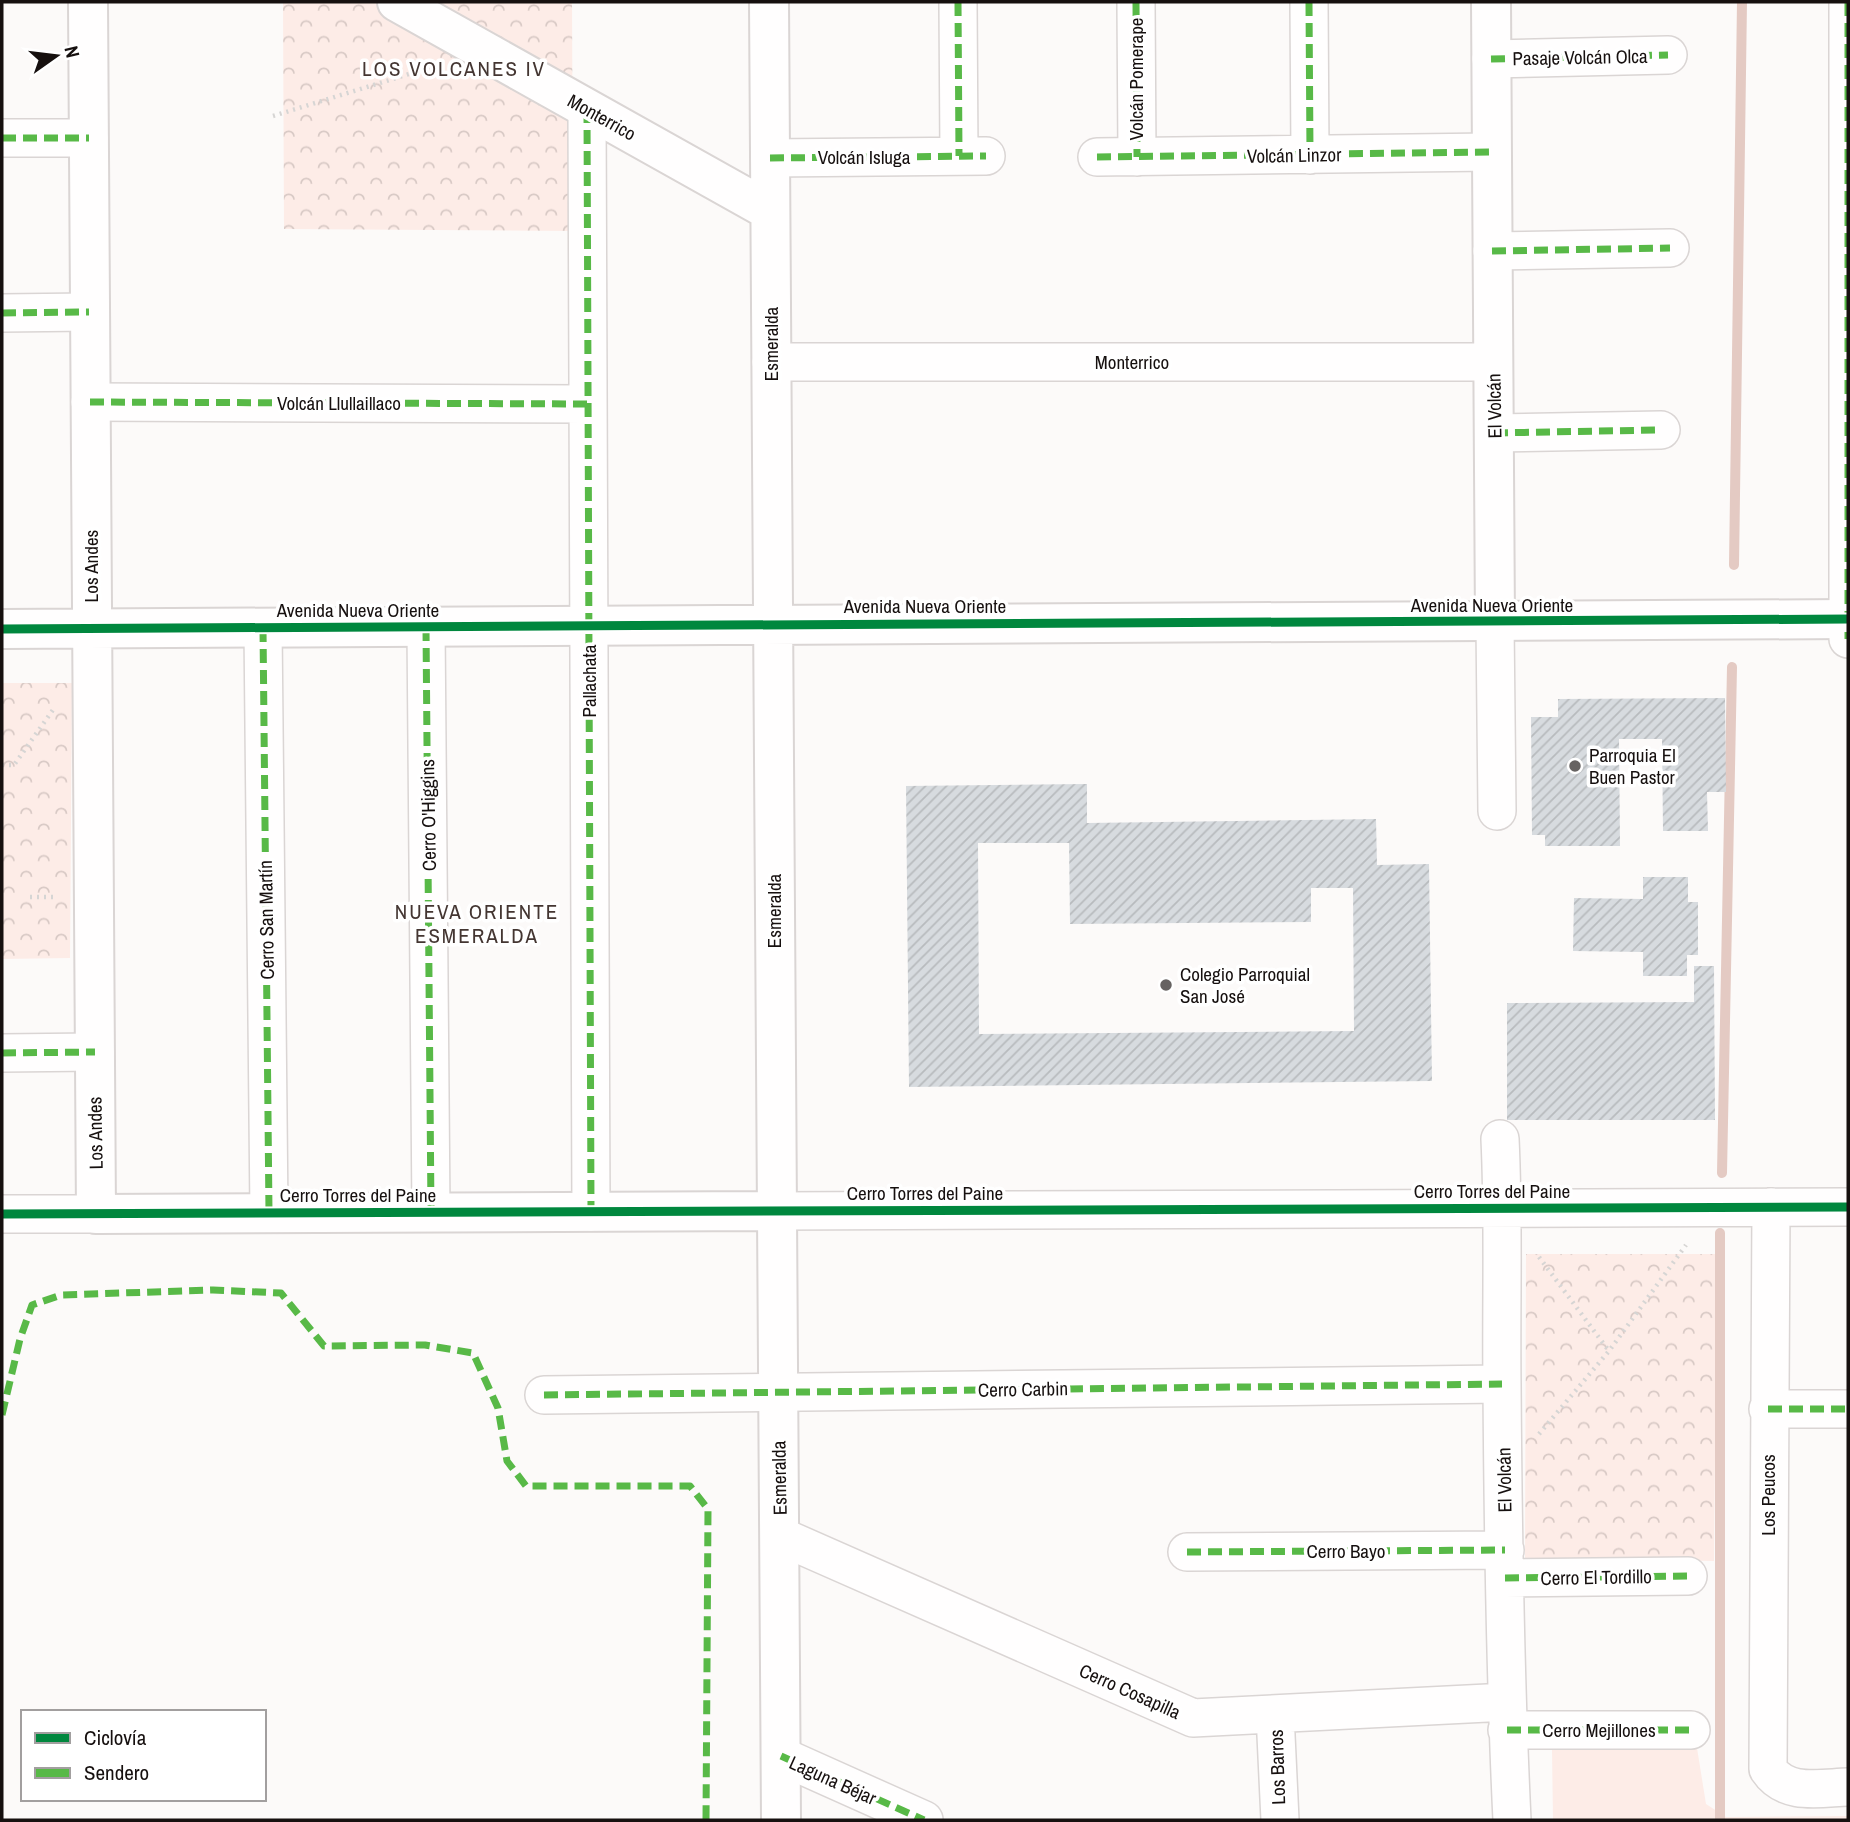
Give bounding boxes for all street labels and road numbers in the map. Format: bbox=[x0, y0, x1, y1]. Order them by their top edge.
street label: Volcán Pomerape bbox=[1123, 18, 1149, 141]
street label: Pasaje Volcán Olca bbox=[1512, 43, 1648, 71]
street label: Monterrico bbox=[563, 88, 641, 146]
street label: Volcán Linzor bbox=[1247, 141, 1342, 169]
street label: Volcán Isluga bbox=[818, 144, 911, 170]
street label: Esmeralda bbox=[758, 306, 784, 381]
street label: Monterrico bbox=[1095, 349, 1169, 375]
street label: El Volcán bbox=[1480, 373, 1508, 439]
street label: Volcán Llullaillaco bbox=[277, 390, 401, 416]
street label: Los Andes bbox=[78, 529, 104, 602]
street label: Avenida Nueva Oriente bbox=[1410, 592, 1573, 618]
street label: Avenida Nueva Oriente bbox=[843, 593, 1006, 619]
street label: Avenida Nueva Oriente bbox=[276, 597, 439, 623]
street label: Pallachata bbox=[576, 644, 602, 717]
street label: Cerro O'Higgins bbox=[414, 759, 442, 871]
street label: Cerro San Martín bbox=[252, 860, 280, 980]
street label: Esmeralda bbox=[761, 873, 787, 948]
street label: Los Andes bbox=[81, 1096, 109, 1170]
street label: Cerro Torres del Paine bbox=[1414, 1178, 1570, 1204]
street label: Cerro Torres del Paine bbox=[847, 1180, 1003, 1206]
street label: Cerro Torres del Paine bbox=[280, 1182, 436, 1208]
street label: Cerro Carbin bbox=[978, 1375, 1068, 1403]
street label: Esmeralda bbox=[765, 1440, 793, 1515]
street label: El Volcán bbox=[1490, 1447, 1518, 1513]
street label: Los Peucos bbox=[1755, 1454, 1781, 1536]
street label: Cerro Bayo bbox=[1307, 1538, 1385, 1564]
street label: Cerro El Tordillo bbox=[1540, 1563, 1652, 1591]
street label: Cerro Cosapilla bbox=[1075, 1657, 1185, 1725]
street label: Cerro Mejillones bbox=[1542, 1717, 1656, 1743]
street label: Los Barros bbox=[1263, 1729, 1291, 1805]
street label: Laguna Béjar bbox=[785, 1749, 881, 1811]

